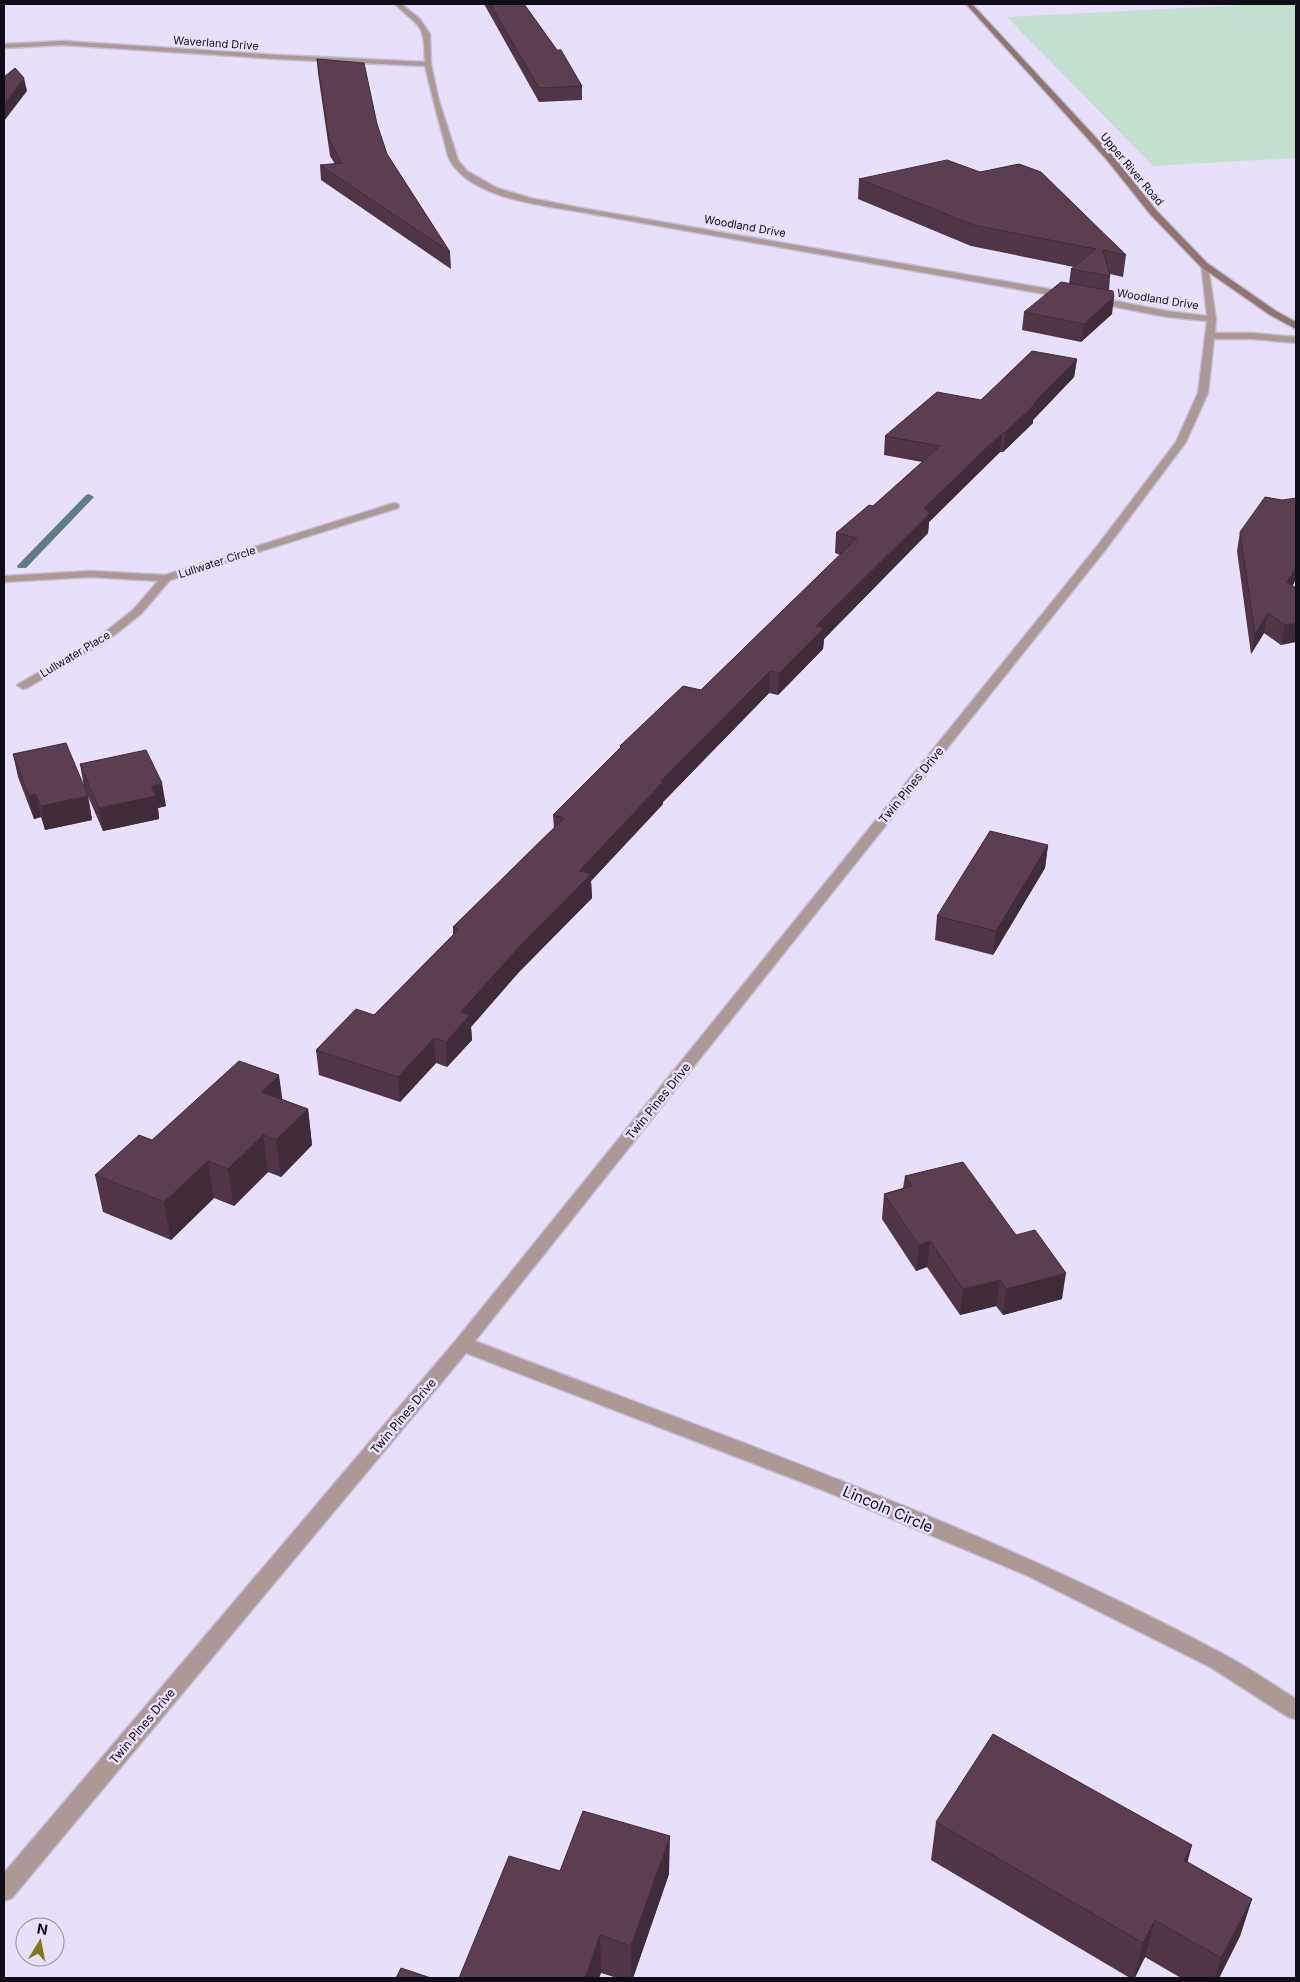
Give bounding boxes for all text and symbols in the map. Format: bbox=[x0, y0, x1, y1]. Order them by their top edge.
street label: Waverland Drive bbox=[173, 33, 259, 53]
street label: Upper River Road bbox=[1097, 130, 1167, 208]
street label: Woodland Drive bbox=[703, 212, 787, 240]
street label: Woodland Drive bbox=[1116, 286, 1200, 312]
street label: Lullwater Circle bbox=[177, 543, 257, 581]
street label: Lullwater Place bbox=[38, 628, 112, 680]
street label: Twin Pines Drive bbox=[875, 744, 947, 826]
street label: Twin Pines Drive bbox=[622, 1060, 694, 1142]
street label: Twin Pines Drive bbox=[367, 1375, 439, 1457]
street label: Lincoln Circle bbox=[840, 1481, 936, 1537]
street label: Twin Pines Drive bbox=[106, 1685, 178, 1767]
north arrow bbox=[15, 1917, 65, 1967]
text: N bbox=[36, 1919, 49, 1938]

